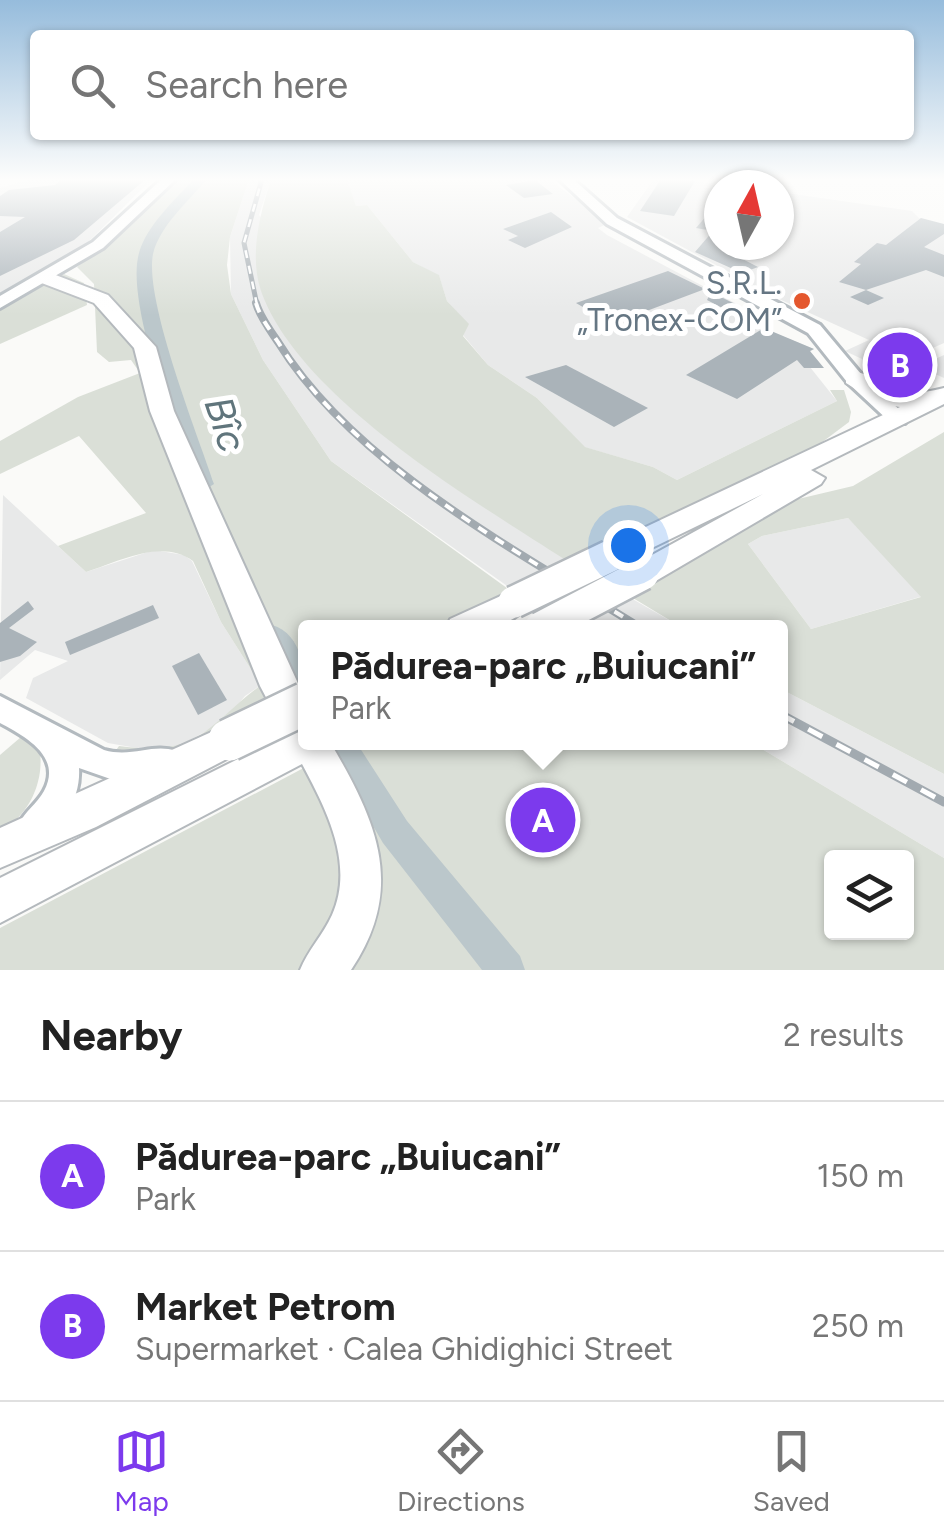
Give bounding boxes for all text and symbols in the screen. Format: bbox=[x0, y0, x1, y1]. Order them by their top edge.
search box bbox=[30, 30, 914, 140]
icon: search bbox=[65, 58, 120, 113]
text: Search here bbox=[145, 62, 348, 108]
north arrow bbox=[704, 170, 794, 260]
place label: S.R.L. „Tronex-COM” bbox=[577, 264, 782, 339]
marker: S.R.L. „Tronex-COM” bbox=[791, 290, 813, 312]
pin: B bbox=[868, 328, 932, 402]
water label: Bîc bbox=[195, 390, 257, 458]
your location bbox=[603, 520, 654, 571]
popup bbox=[298, 620, 788, 750]
text: Pădurea-parc „Buiucani” bbox=[330, 643, 756, 689]
text: Park bbox=[330, 689, 391, 727]
pin: A bbox=[510, 782, 576, 858]
map controls bbox=[824, 850, 914, 940]
button: layers bbox=[824, 850, 914, 940]
text: Nearby bbox=[40, 1010, 182, 1061]
text: 2 results bbox=[783, 1016, 904, 1054]
text: Pădurea-parc „Buiucani” bbox=[135, 1134, 560, 1180]
text: A bbox=[61, 1157, 84, 1195]
text: 150 m bbox=[817, 1157, 904, 1195]
text: Park bbox=[135, 1180, 196, 1218]
text: Market Petrom bbox=[135, 1284, 396, 1330]
text: B bbox=[63, 1307, 82, 1345]
text: 250 m bbox=[812, 1307, 904, 1345]
text: Supermarket · Calea Ghidighici Street bbox=[135, 1330, 673, 1368]
tab: Map bbox=[114, 1424, 169, 1518]
tab: Directions bbox=[397, 1424, 525, 1518]
tab: Saved bbox=[753, 1424, 830, 1518]

